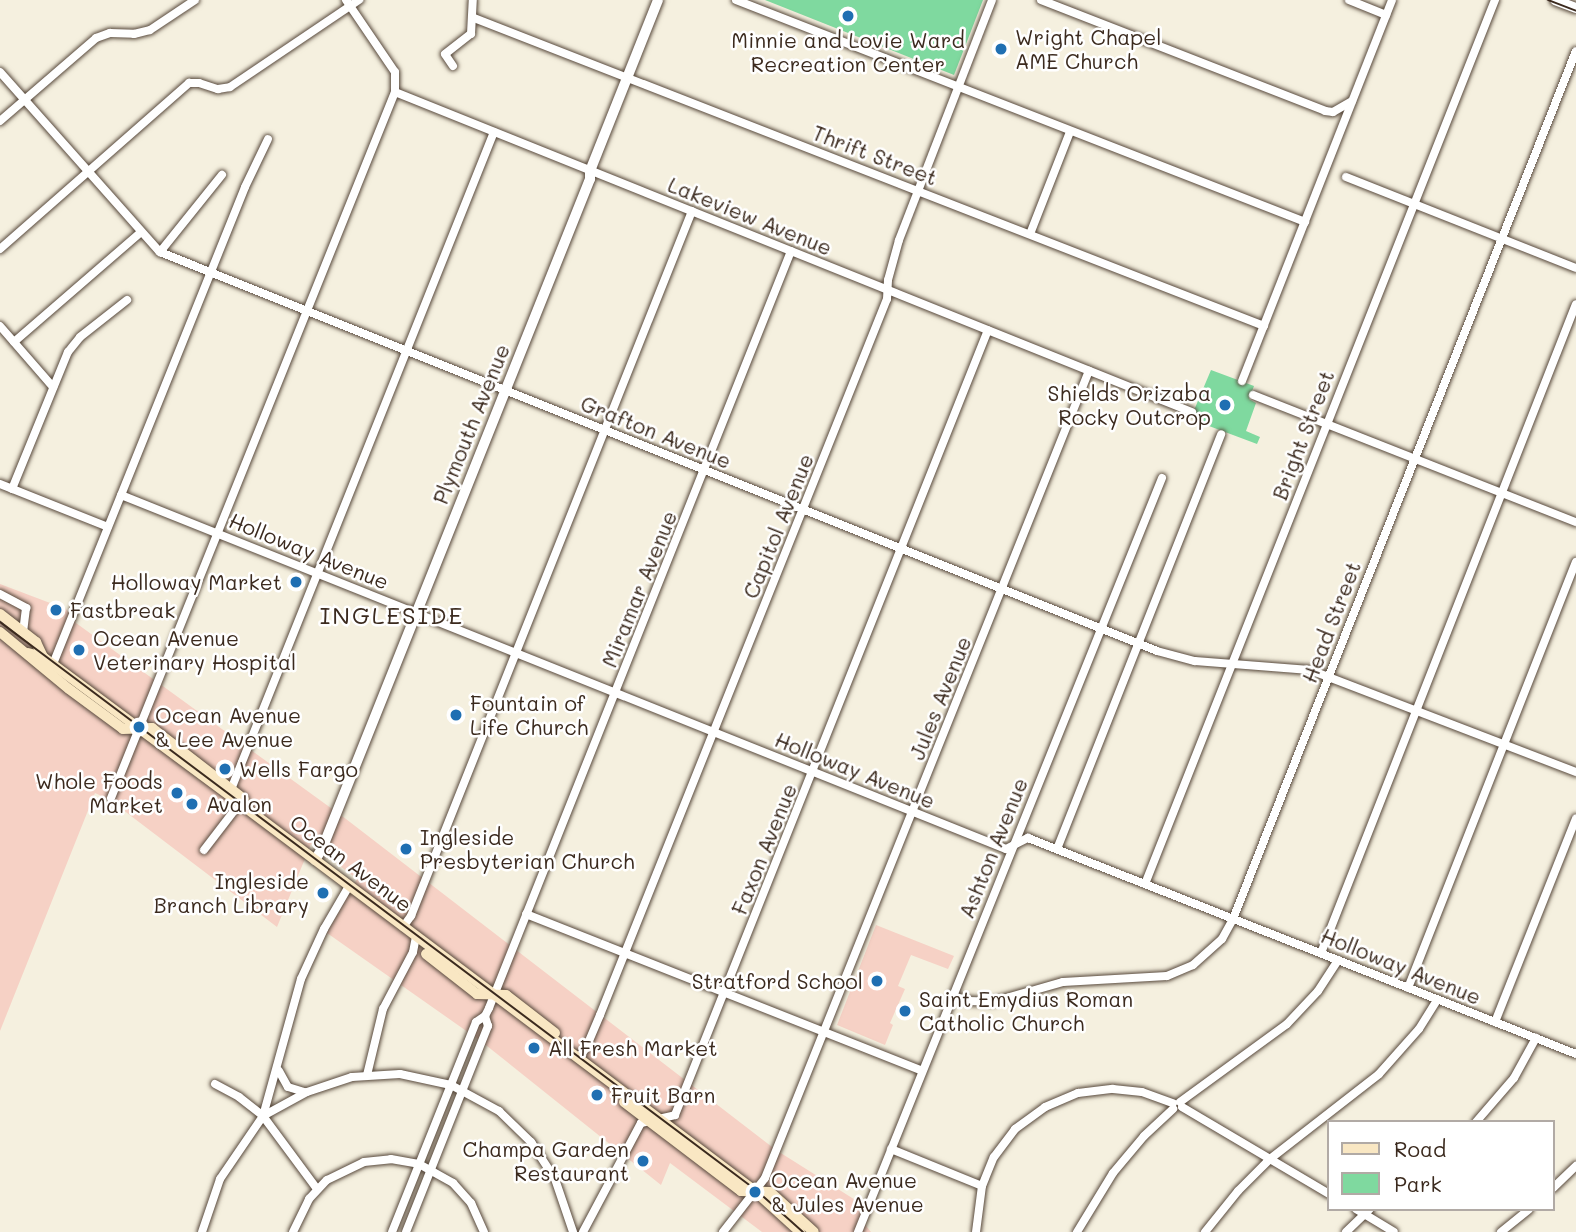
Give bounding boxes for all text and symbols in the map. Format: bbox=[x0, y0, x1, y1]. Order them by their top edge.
marker: Minnie and Lovie Ward Recreation Center bbox=[840, 8, 856, 24]
place label: Wright Chapel AME Church bbox=[1015, 24, 1162, 74]
place label: Minnie and Lovie Ward Recreation Center bbox=[731, 27, 965, 77]
marker: Wright Chapel AME Church bbox=[993, 41, 1009, 57]
street label: Thrift Street bbox=[809, 120, 941, 190]
street label: Lakeview Avenue bbox=[664, 172, 836, 260]
street label: Plymouth Avenue bbox=[427, 340, 515, 508]
street label: Bright Street bbox=[1267, 367, 1339, 503]
place label: Shields Orizaba Rocky Outcrop bbox=[1048, 380, 1211, 430]
street label: Grafton Avenue bbox=[577, 390, 735, 474]
marker: Shields Orizaba Rocky Outcrop bbox=[1217, 397, 1233, 413]
street label: Capitol Avenue bbox=[738, 450, 818, 602]
street label: Holloway Avenue bbox=[225, 507, 393, 595]
street label: Miramar Avenue bbox=[596, 507, 682, 671]
street label: Head Street bbox=[1296, 558, 1366, 686]
place label: Holloway Market bbox=[111, 569, 282, 595]
marker: Holloway Market bbox=[288, 574, 304, 590]
place label: Fastbreak bbox=[70, 597, 175, 623]
district label: INGLESIDE bbox=[321, 601, 463, 629]
marker: Fastbreak bbox=[48, 602, 64, 618]
place label: Ocean Avenue Veterinary Hospital bbox=[93, 625, 296, 675]
street label: Jules Avenue bbox=[904, 633, 976, 763]
marker: Ocean Avenue Veterinary Hospital bbox=[71, 642, 87, 658]
place label: Fountain of Life Church bbox=[470, 690, 588, 740]
place label: Ocean Avenue & Lee Avenue bbox=[155, 702, 301, 752]
marker: Fountain of Life Church bbox=[448, 707, 464, 723]
marker: Ocean Avenue & Lee Avenue bbox=[129, 717, 149, 737]
street label: Holloway Avenue bbox=[771, 726, 939, 814]
place label: Wells Fargo bbox=[239, 756, 358, 782]
marker: Wells Fargo bbox=[217, 761, 233, 777]
place label: Whole Foods Market bbox=[35, 768, 163, 818]
street label: Ashton Avenue bbox=[953, 774, 1033, 922]
street label: Faxon Avenue bbox=[726, 780, 802, 918]
marker: Whole Foods Market bbox=[169, 785, 185, 801]
place label: Avalon bbox=[206, 791, 272, 817]
marker: Avalon bbox=[184, 796, 200, 812]
street label: Ocean Avenue bbox=[285, 809, 417, 917]
place label: Ingleside Presbyterian Church bbox=[420, 824, 635, 874]
marker: Ingleside Presbyterian Church bbox=[398, 841, 414, 857]
place label: Ingleside Branch Library bbox=[154, 868, 309, 918]
marker: Ingleside Branch Library bbox=[315, 885, 331, 901]
street label: Holloway Avenue bbox=[1317, 922, 1485, 1010]
place label: Stratford School bbox=[692, 968, 863, 994]
marker: Stratford School bbox=[869, 973, 885, 989]
place label: Saint Emydius Roman Catholic Church bbox=[919, 986, 1133, 1036]
marker: Saint Emydius Roman Catholic Church bbox=[897, 1003, 913, 1019]
place label: All Fresh Market bbox=[548, 1035, 718, 1061]
marker: All Fresh Market bbox=[526, 1040, 542, 1056]
place label: Fruit Barn bbox=[611, 1082, 715, 1108]
marker: Fruit Barn bbox=[589, 1087, 605, 1103]
legend bbox=[1328, 1120, 1555, 1211]
text: Road bbox=[1394, 1135, 1446, 1162]
place label: Champa Garden Restaurant bbox=[462, 1136, 629, 1186]
marker: Champa Garden Restaurant bbox=[635, 1153, 651, 1169]
place label: Ocean Avenue & Jules Avenue bbox=[771, 1167, 924, 1217]
text: Park bbox=[1394, 1170, 1442, 1197]
marker: Ocean Avenue & Jules Avenue bbox=[745, 1182, 765, 1202]

